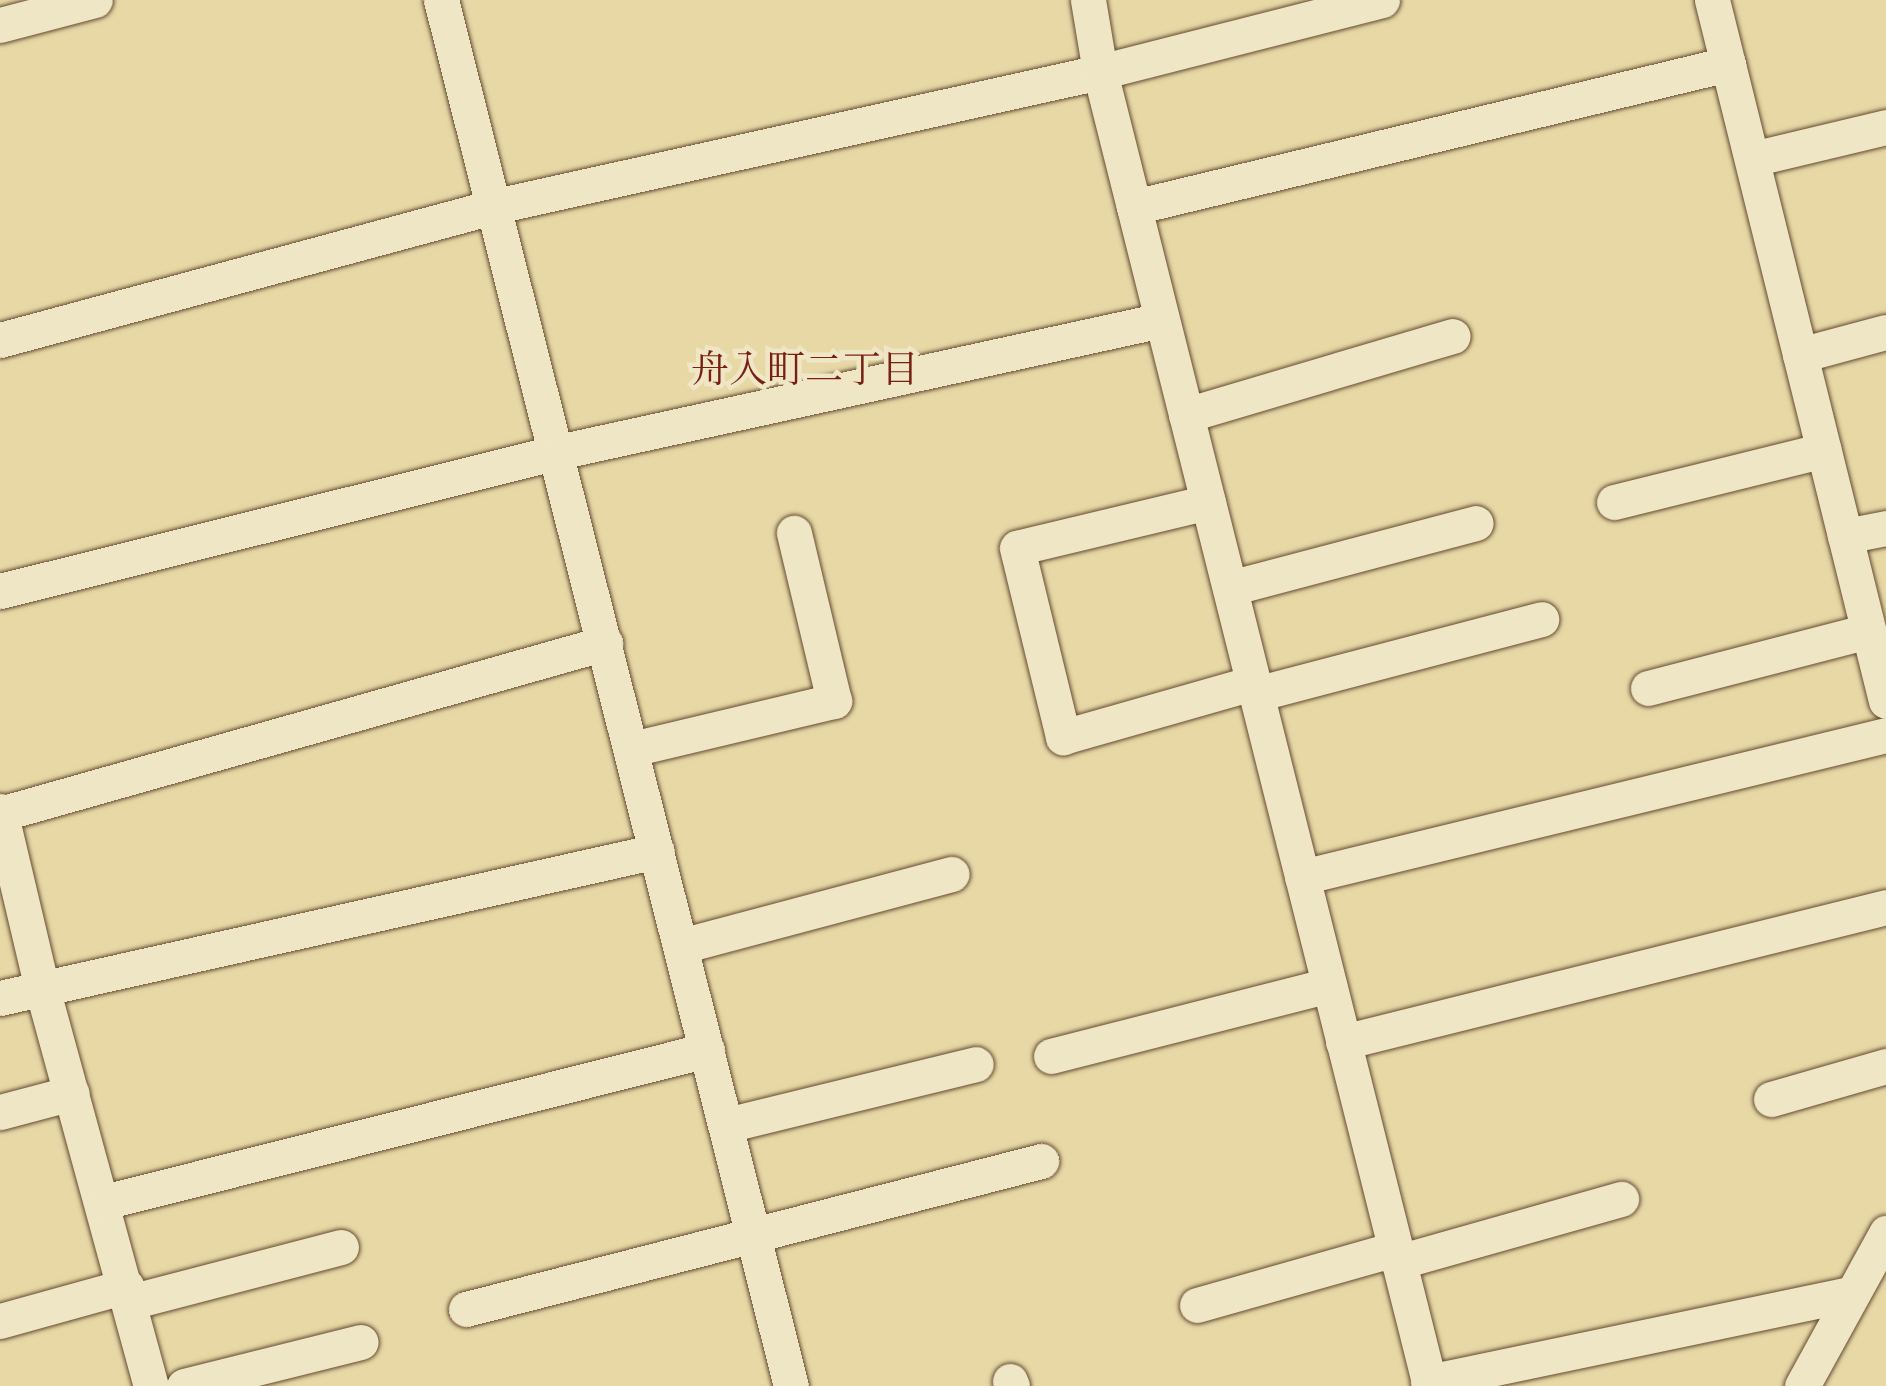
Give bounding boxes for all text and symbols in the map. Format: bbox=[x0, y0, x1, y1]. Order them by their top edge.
district label: 舟入町二丁目 bbox=[691, 346, 919, 392]

